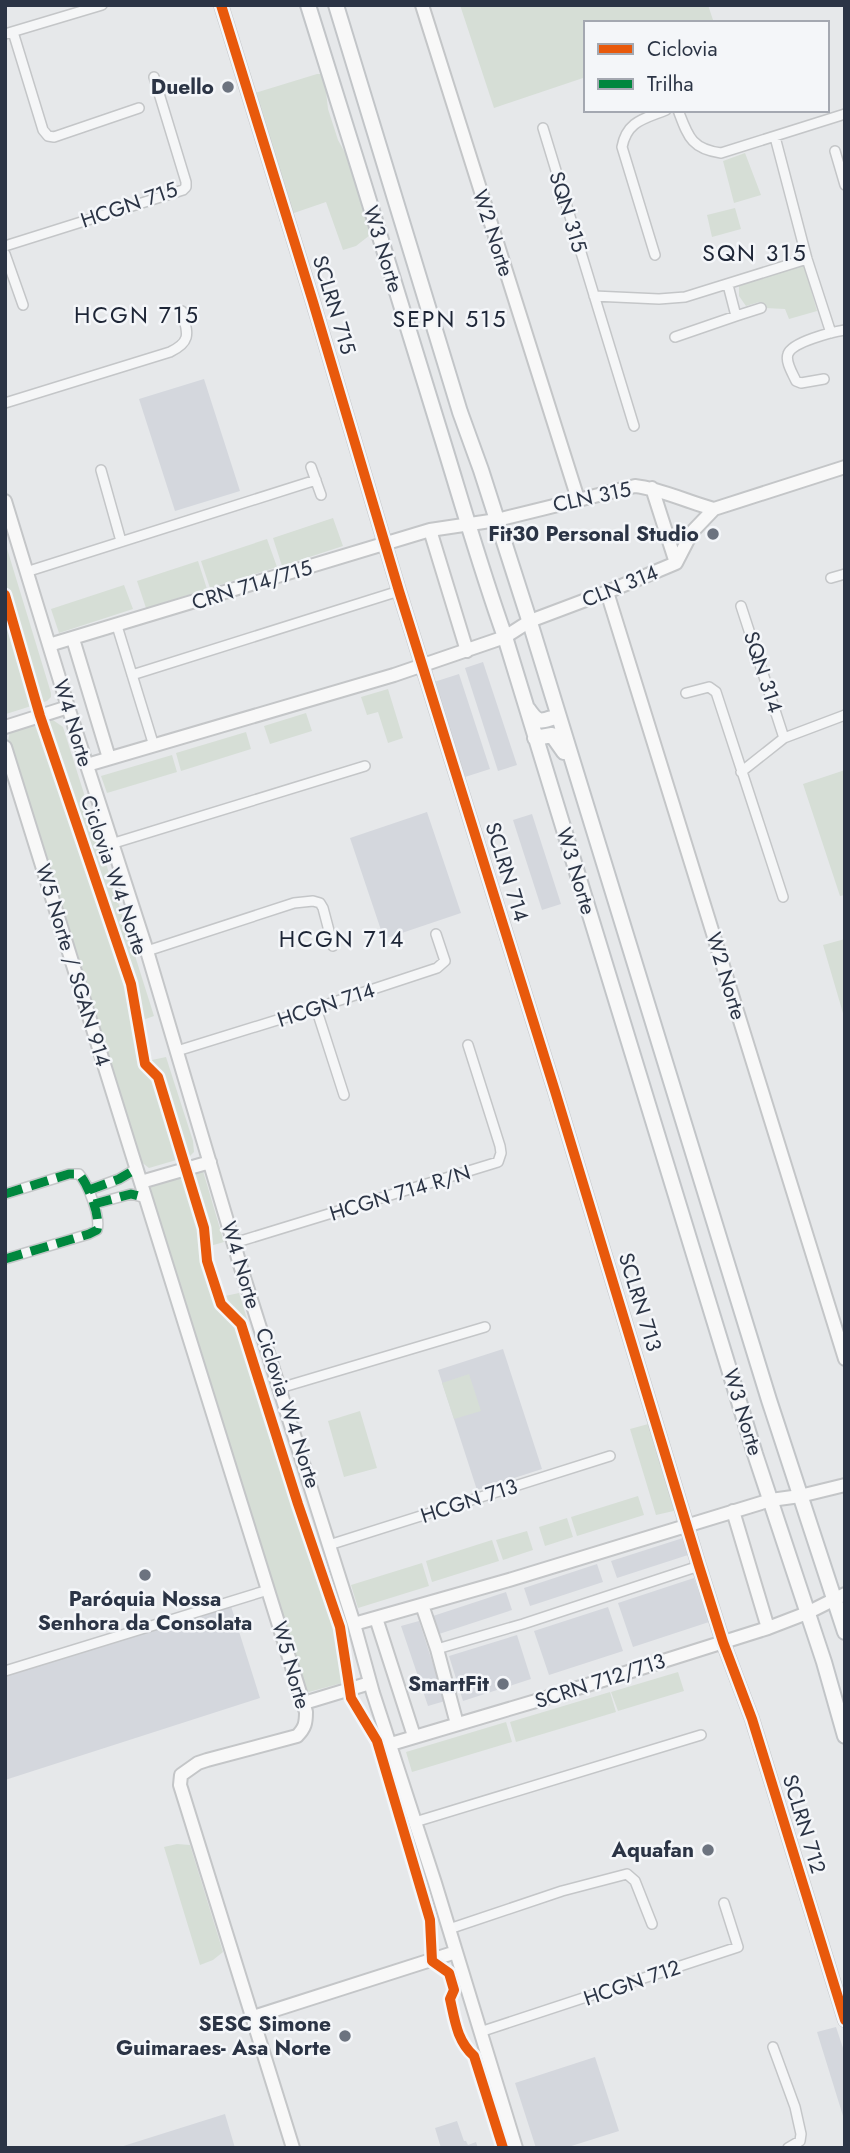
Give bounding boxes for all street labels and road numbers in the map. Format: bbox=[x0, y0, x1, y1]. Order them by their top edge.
street label: SQN 315 bbox=[541, 168, 595, 256]
street label: HCGN 715 bbox=[77, 174, 181, 236]
street label: W2 Norte bbox=[465, 186, 521, 281]
street label: W3 Norte bbox=[356, 202, 410, 296]
street label: SCLRN 715 bbox=[305, 252, 363, 358]
street label: CLN 315 bbox=[550, 474, 634, 520]
street label: CRN 714/715 bbox=[188, 552, 316, 618]
street label: CLN 314 bbox=[577, 557, 663, 615]
street label: SQN 314 bbox=[736, 627, 790, 717]
street label: W4 Norte bbox=[45, 676, 101, 771]
street label: Ciclovia W4 Norte bbox=[73, 791, 155, 959]
street label: SCLRN 714 bbox=[478, 819, 536, 925]
street label: W3 Norte bbox=[549, 824, 603, 918]
street label: W5 Norte / SGAN 914 bbox=[28, 860, 118, 1070]
street label: W2 Norte bbox=[699, 929, 754, 1024]
street label: HCGN 714 bbox=[273, 975, 379, 1035]
street label: HCGN 714 R/N bbox=[326, 1157, 474, 1229]
street label: W4 Norte bbox=[213, 1218, 269, 1313]
street label: SCLRN 713 bbox=[611, 1249, 669, 1355]
street label: Ciclovia W4 Norte bbox=[248, 1324, 328, 1492]
street label: W3 Norte bbox=[716, 1365, 770, 1459]
street label: HCGN 713 bbox=[417, 1471, 521, 1531]
street label: W5 Norte bbox=[264, 1618, 318, 1712]
street label: SCRN 712/713 bbox=[531, 1646, 669, 1716]
street label: SCLRN 712 bbox=[775, 1771, 833, 1877]
street label: HCGN 712 bbox=[580, 1952, 684, 2014]

